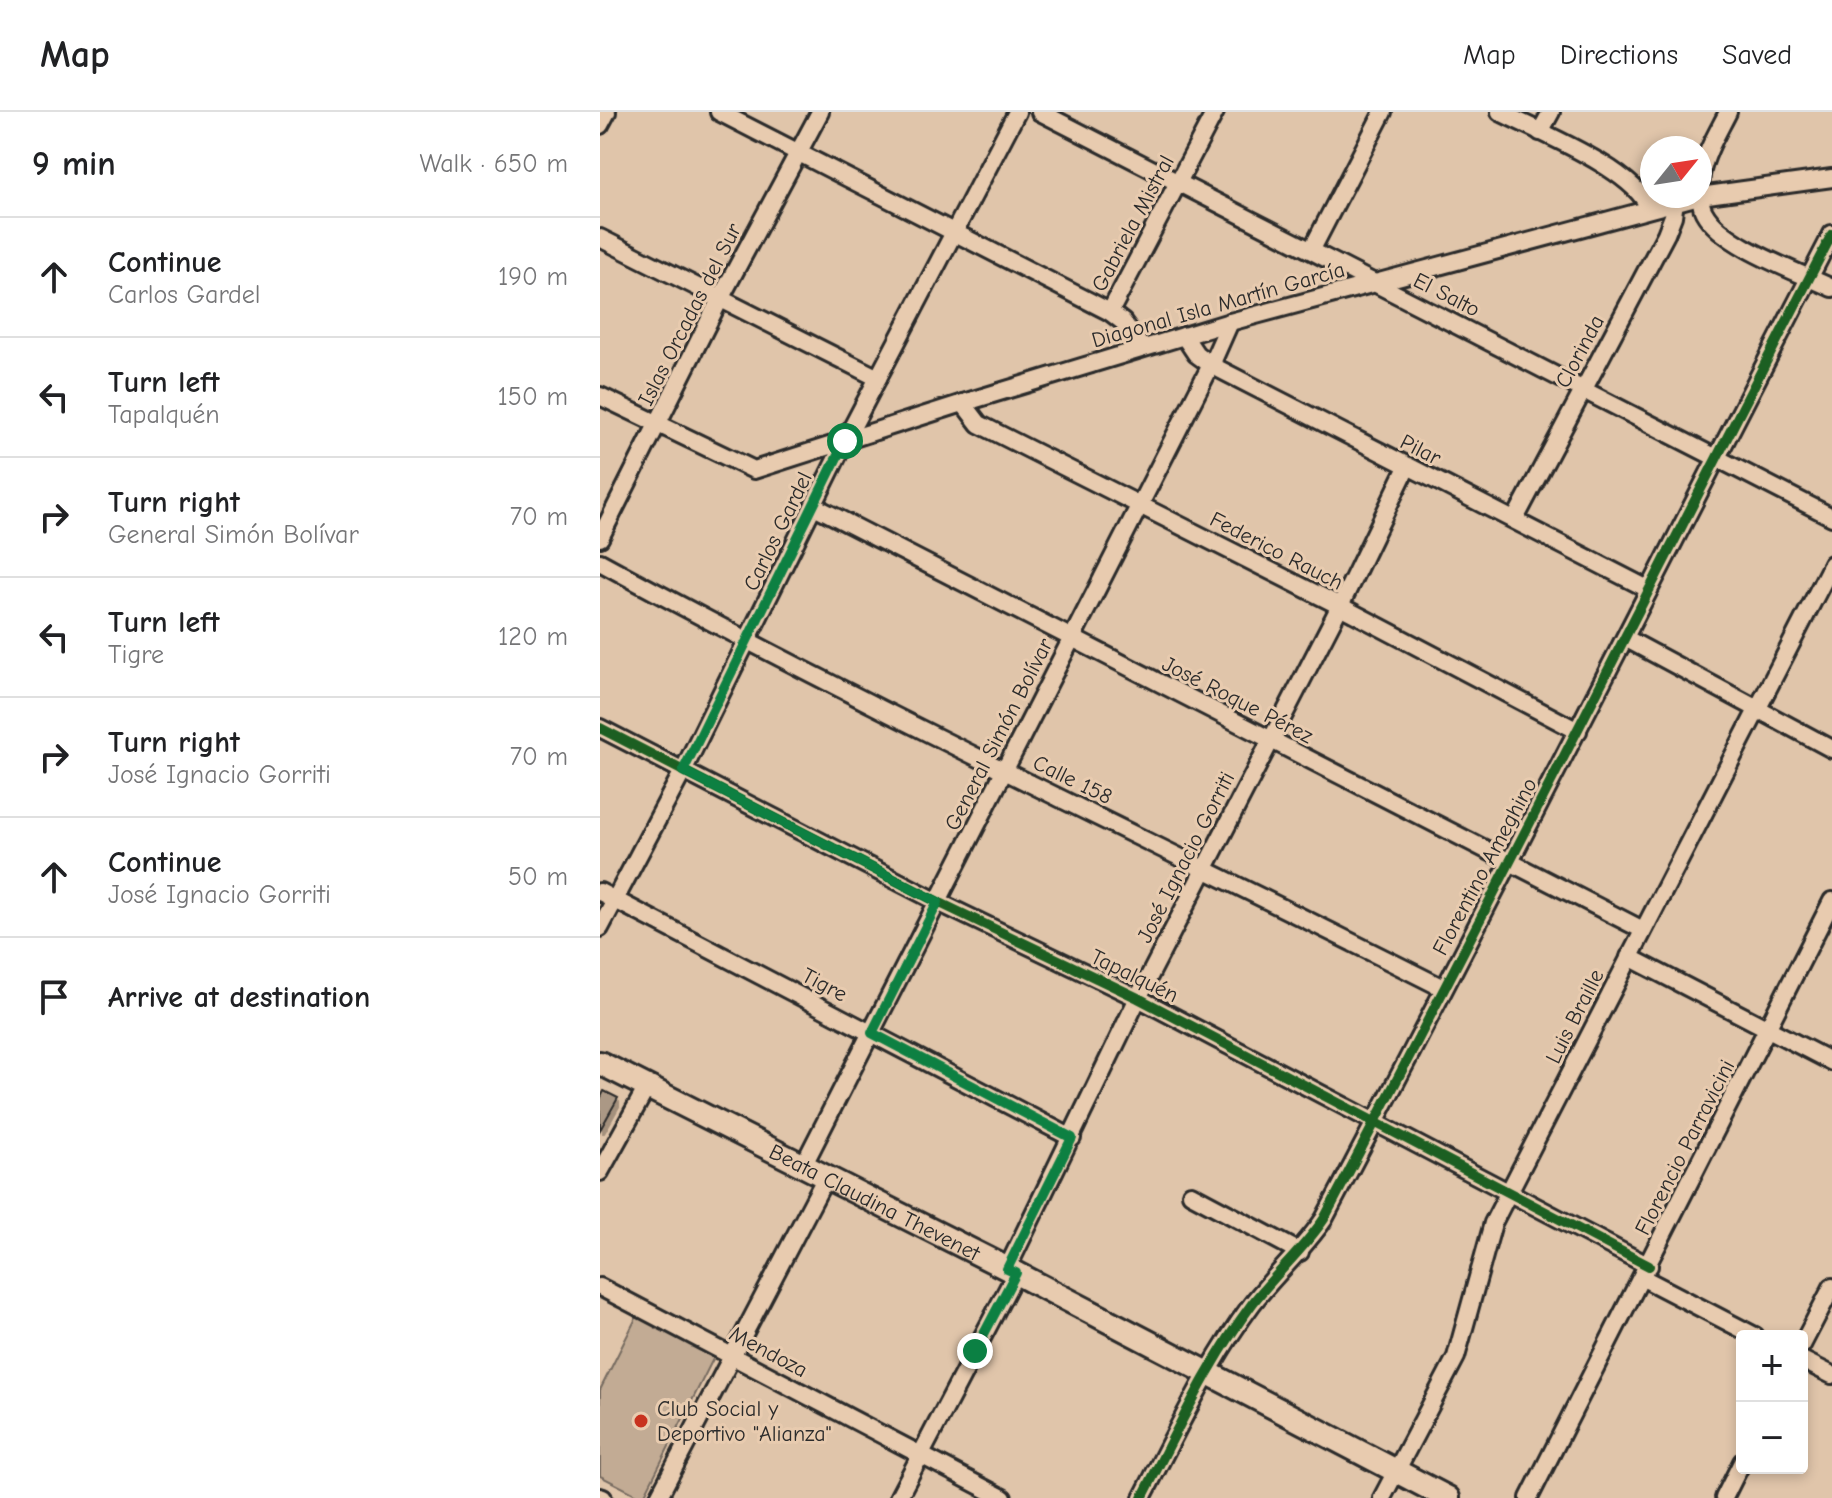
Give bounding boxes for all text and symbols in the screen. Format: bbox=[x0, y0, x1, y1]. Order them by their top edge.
text: Map bbox=[40, 33, 110, 77]
text: Map bbox=[1463, 39, 1516, 71]
text: Directions bbox=[1560, 39, 1678, 71]
text: Saved bbox=[1722, 39, 1792, 71]
north arrow bbox=[1640, 136, 1712, 208]
text: 9 min bbox=[32, 144, 116, 184]
text: Walk · 650 m bbox=[419, 149, 568, 179]
street label: Gabriela Mistral bbox=[1086, 151, 1180, 296]
street label: Islas Orcadas del Sur bbox=[633, 219, 747, 410]
text: Continue bbox=[108, 245, 222, 280]
icon: ahead bbox=[32, 255, 76, 299]
street label: Diagonal Isla Martín García bbox=[1089, 256, 1348, 354]
text: 190 m bbox=[498, 262, 568, 292]
street label: El Salto bbox=[1409, 267, 1484, 323]
text: Carlos Gardel bbox=[108, 280, 261, 310]
street label: Clorinda bbox=[1550, 311, 1610, 392]
text: Turn left bbox=[108, 365, 220, 400]
icon: left bbox=[32, 375, 76, 419]
text: 150 m bbox=[498, 382, 568, 412]
text: Tapalquén bbox=[108, 400, 220, 430]
route start bbox=[827, 423, 863, 459]
street label: Pilar bbox=[1396, 429, 1445, 471]
street label: Carlos Gardel bbox=[738, 468, 818, 595]
text: Turn right bbox=[108, 485, 240, 520]
icon: right bbox=[32, 495, 76, 539]
text: 70 m bbox=[510, 502, 568, 532]
street label: Federico Rauch bbox=[1205, 506, 1348, 596]
text: General Simón Bolívar bbox=[108, 520, 359, 550]
text: Turn left bbox=[108, 605, 220, 640]
icon: left bbox=[32, 615, 76, 659]
text: 120 m bbox=[498, 622, 568, 652]
street label: General Simón Bolívar bbox=[939, 634, 1059, 835]
text: Tigre bbox=[108, 640, 164, 670]
street label: José Roque Pérez bbox=[1158, 651, 1318, 749]
text: Turn right bbox=[108, 725, 240, 760]
icon: right bbox=[32, 735, 76, 779]
text: 70 m bbox=[510, 742, 568, 772]
street label: Calle 158 bbox=[1029, 750, 1116, 810]
text: José Ignacio Gorriti bbox=[108, 760, 331, 790]
street label: José Ignacio Gorriti bbox=[1132, 768, 1240, 947]
street label: Florentino Ameghino bbox=[1427, 773, 1543, 960]
text: Continue bbox=[108, 845, 222, 880]
icon: ahead bbox=[32, 855, 76, 899]
text: 50 m bbox=[508, 862, 568, 892]
text: José Ignacio Gorriti bbox=[108, 880, 331, 910]
street label: Tapalquén bbox=[1086, 944, 1183, 1008]
street label: Tigre bbox=[797, 962, 852, 1008]
street label: Luis Braille bbox=[1540, 965, 1610, 1068]
icon: arrive bbox=[32, 975, 76, 1019]
text: Arrive at destination bbox=[108, 980, 370, 1015]
street label: Florencio Parravicini bbox=[1629, 1055, 1740, 1239]
street label: Beata Claudina Thevenet bbox=[765, 1139, 985, 1267]
street label: Mendoza bbox=[725, 1321, 812, 1383]
map controls bbox=[1736, 1330, 1808, 1474]
button: + bbox=[1736, 1330, 1808, 1402]
route end bbox=[957, 1333, 993, 1369]
place label: Club Social y Deportivo "Alianza" bbox=[657, 1396, 832, 1447]
button: − bbox=[1736, 1402, 1808, 1474]
marker: Club Social y Deportivo "Alianza" bbox=[632, 1412, 650, 1430]

